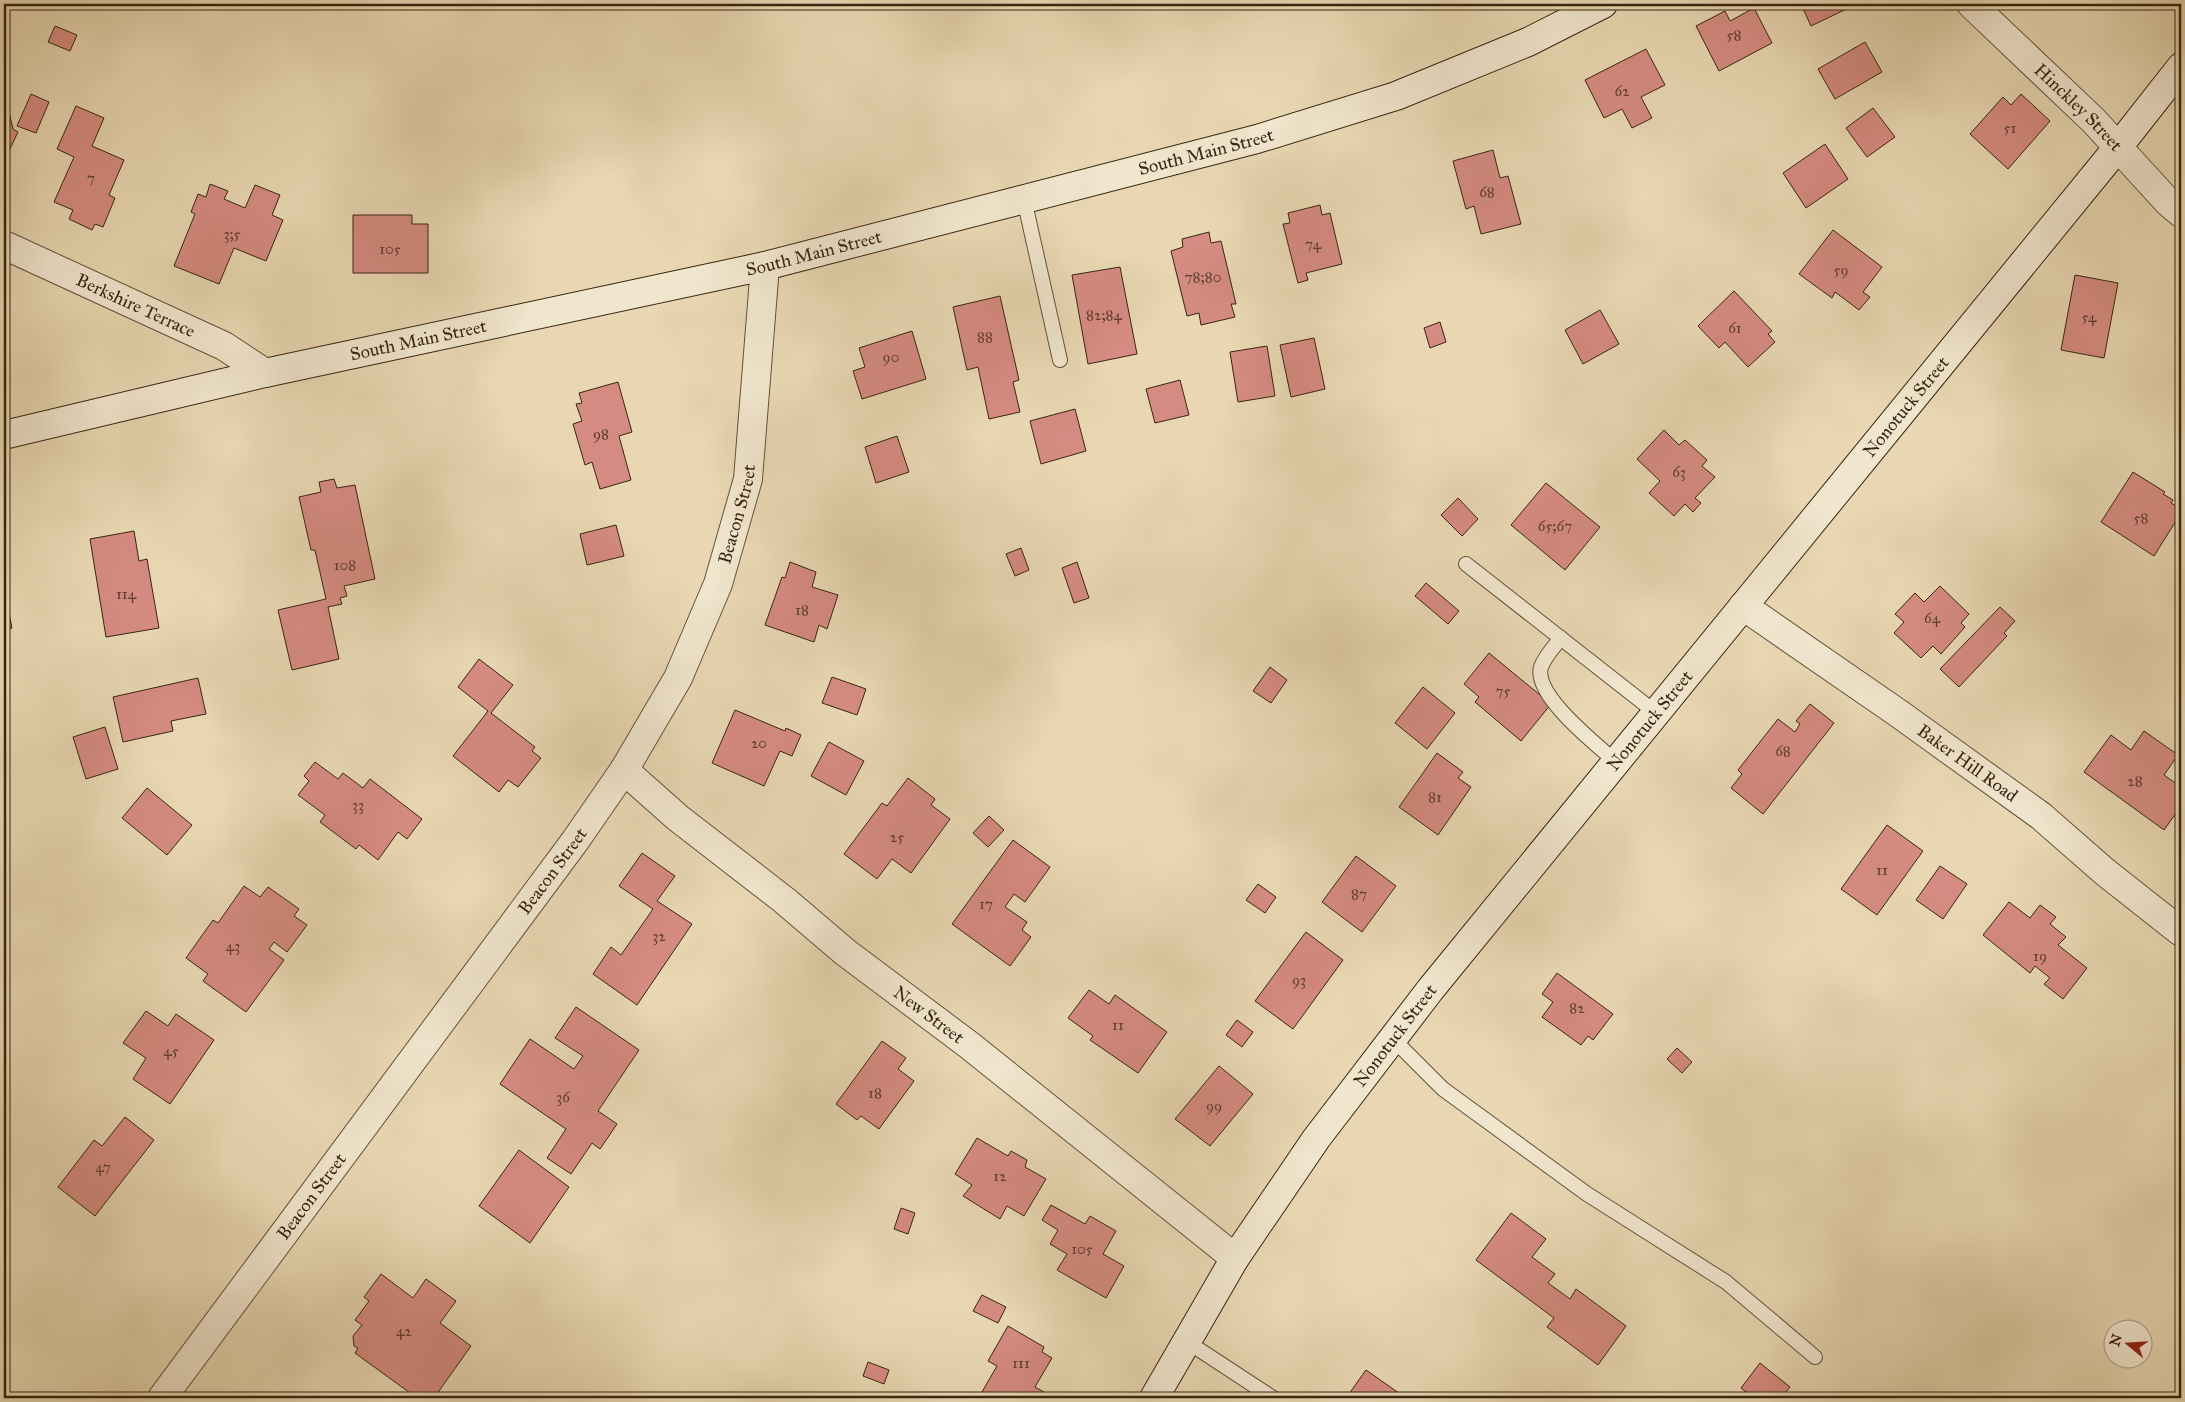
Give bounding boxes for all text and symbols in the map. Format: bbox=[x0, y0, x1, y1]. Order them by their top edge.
house number: 58 bbox=[1727, 26, 1741, 44]
street label: Hinckley Street bbox=[2030, 59, 2128, 156]
house number: 62 bbox=[1614, 82, 1630, 100]
house number: 51 bbox=[2004, 119, 2017, 137]
street label: South Main Street bbox=[1136, 123, 1277, 180]
house number: 7 bbox=[87, 169, 95, 187]
house number: 68 bbox=[1479, 183, 1495, 201]
house number: 3;5 bbox=[223, 225, 241, 243]
street label: South Main Street bbox=[744, 225, 884, 281]
house number: 74 bbox=[1305, 235, 1322, 253]
house number: 105 bbox=[379, 240, 401, 258]
house number: 59 bbox=[1833, 261, 1849, 279]
house number: 78;80 bbox=[1185, 268, 1221, 286]
street label: Berkshire Terrace bbox=[73, 269, 199, 342]
house number: 82;84 bbox=[1086, 306, 1123, 324]
house number: 54 bbox=[2082, 308, 2097, 326]
street label: South Main Street bbox=[348, 315, 489, 365]
house number: 61 bbox=[1728, 319, 1742, 337]
house number: 88 bbox=[977, 328, 993, 346]
house number: 90 bbox=[883, 348, 899, 366]
street label: Nonotuck Street bbox=[1858, 352, 1954, 462]
house number: 98 bbox=[593, 425, 609, 443]
street label: Beacon Street bbox=[713, 463, 760, 566]
house number: 63 bbox=[1672, 463, 1686, 481]
house number: 58 bbox=[2134, 509, 2148, 527]
house number: 65;67 bbox=[1538, 517, 1572, 535]
house number: 108 bbox=[334, 556, 356, 574]
house number: 114 bbox=[116, 585, 137, 603]
house number: 18 bbox=[795, 601, 809, 619]
house number: 64 bbox=[1924, 609, 1941, 627]
street label: Nonotuck Street bbox=[1602, 665, 1698, 776]
house number: 75 bbox=[1496, 682, 1511, 700]
street label: Baker Hill Road bbox=[1913, 720, 2022, 807]
house number: 20 bbox=[751, 734, 767, 752]
house number: 68 bbox=[1775, 742, 1791, 760]
house number: 28 bbox=[2127, 772, 2143, 790]
house number: 81 bbox=[1428, 788, 1442, 806]
house number: 33 bbox=[352, 796, 364, 814]
street label: Beacon Street bbox=[513, 823, 592, 919]
house number: 25 bbox=[890, 828, 904, 846]
house number: 11 bbox=[1876, 861, 1888, 879]
house number: 87 bbox=[1351, 885, 1367, 903]
house number: 17 bbox=[979, 895, 993, 913]
house number: 32 bbox=[652, 927, 666, 945]
house number: 43 bbox=[226, 937, 240, 955]
house number: 19 bbox=[2033, 947, 2047, 965]
house number: 93 bbox=[1292, 971, 1306, 989]
street label: Nonotuck Street bbox=[1349, 979, 1442, 1091]
street label: New Street bbox=[889, 981, 969, 1049]
house number: 82 bbox=[1569, 999, 1585, 1017]
house number: 11 bbox=[1112, 1016, 1124, 1034]
house number: 45 bbox=[163, 1042, 179, 1060]
house number: 18 bbox=[868, 1084, 882, 1102]
house number: 36 bbox=[556, 1088, 571, 1106]
house number: 99 bbox=[1206, 1097, 1222, 1115]
street label: Beacon Street bbox=[272, 1148, 351, 1244]
house number: 47 bbox=[95, 1158, 111, 1176]
house number: 12 bbox=[993, 1167, 1007, 1185]
house number: 105 bbox=[1071, 1240, 1093, 1258]
north arrow bbox=[2102, 1320, 2152, 1370]
house number: 42 bbox=[396, 1322, 412, 1340]
text: N bbox=[2106, 1332, 2126, 1348]
house number: 111 bbox=[1012, 1354, 1030, 1372]

